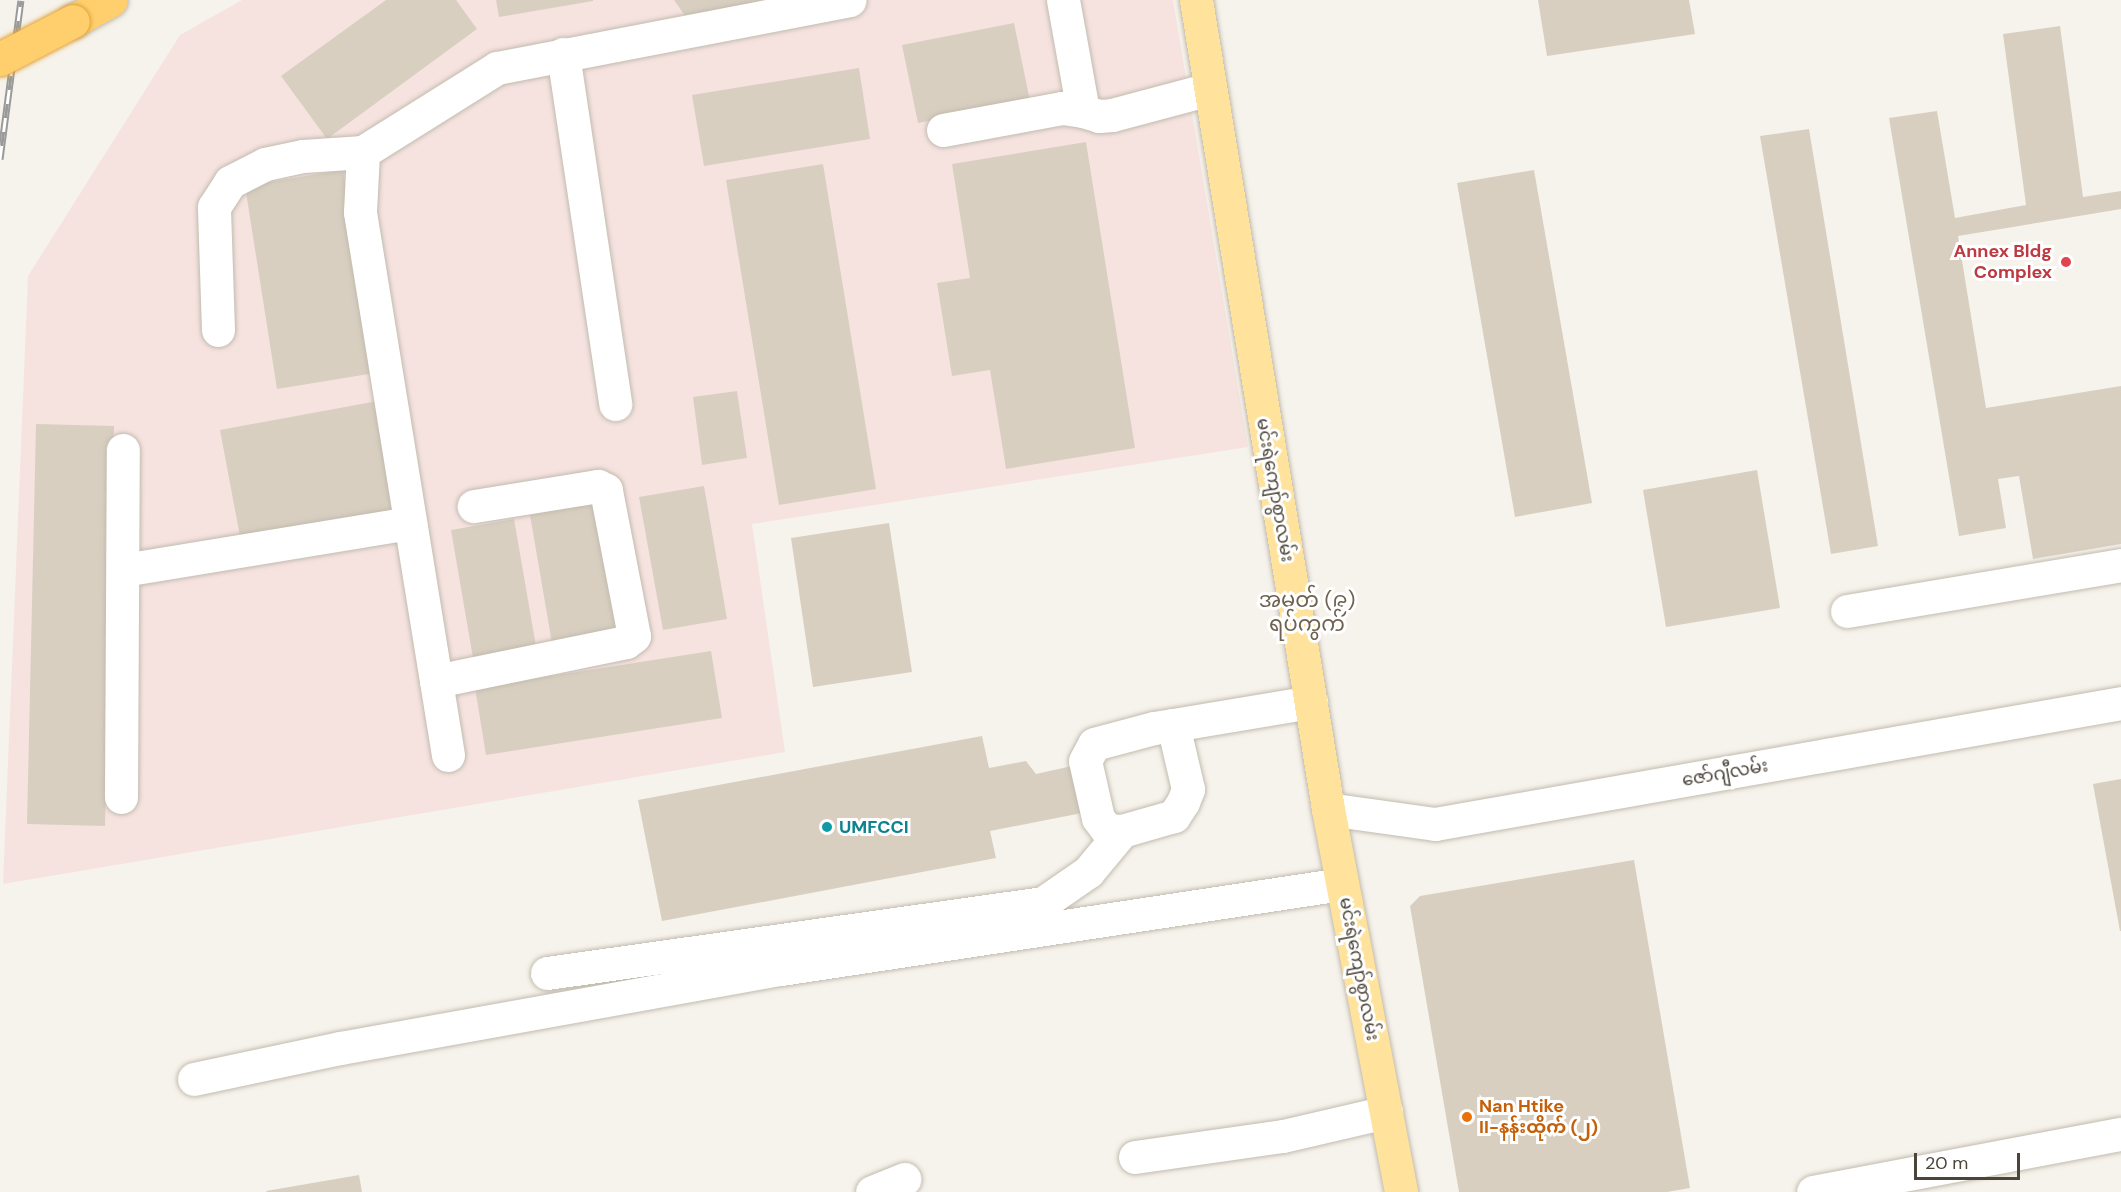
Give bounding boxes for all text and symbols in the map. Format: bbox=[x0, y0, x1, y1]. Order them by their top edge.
place label: Annex Bldg Complex bbox=[1954, 241, 2052, 284]
marker: Annex Bldg Complex bbox=[2057, 253, 2075, 271]
street label: မင်းရဲကျော်စွာလမ်း bbox=[1252, 416, 1298, 564]
district label: အမှတ် (၉) ရပ်ကွက် bbox=[1259, 587, 1355, 637]
street label: ဇော်ဂျီလမ်း bbox=[1680, 755, 1770, 791]
place label: UMFCCI bbox=[839, 816, 909, 838]
marker: UMFCCI bbox=[820, 820, 834, 834]
street label: မင်းရဲကျော်စွာလမ်း bbox=[1335, 895, 1383, 1043]
place label: Nan Htike II-နန်းထိုက် (၂) bbox=[1479, 1096, 1598, 1138]
marker: Nan Htike II-နန်းထိုက် (၂) bbox=[1460, 1110, 1474, 1124]
scale bar bbox=[1917, 1141, 2024, 1179]
text: 20 m bbox=[1925, 1151, 1968, 1175]

